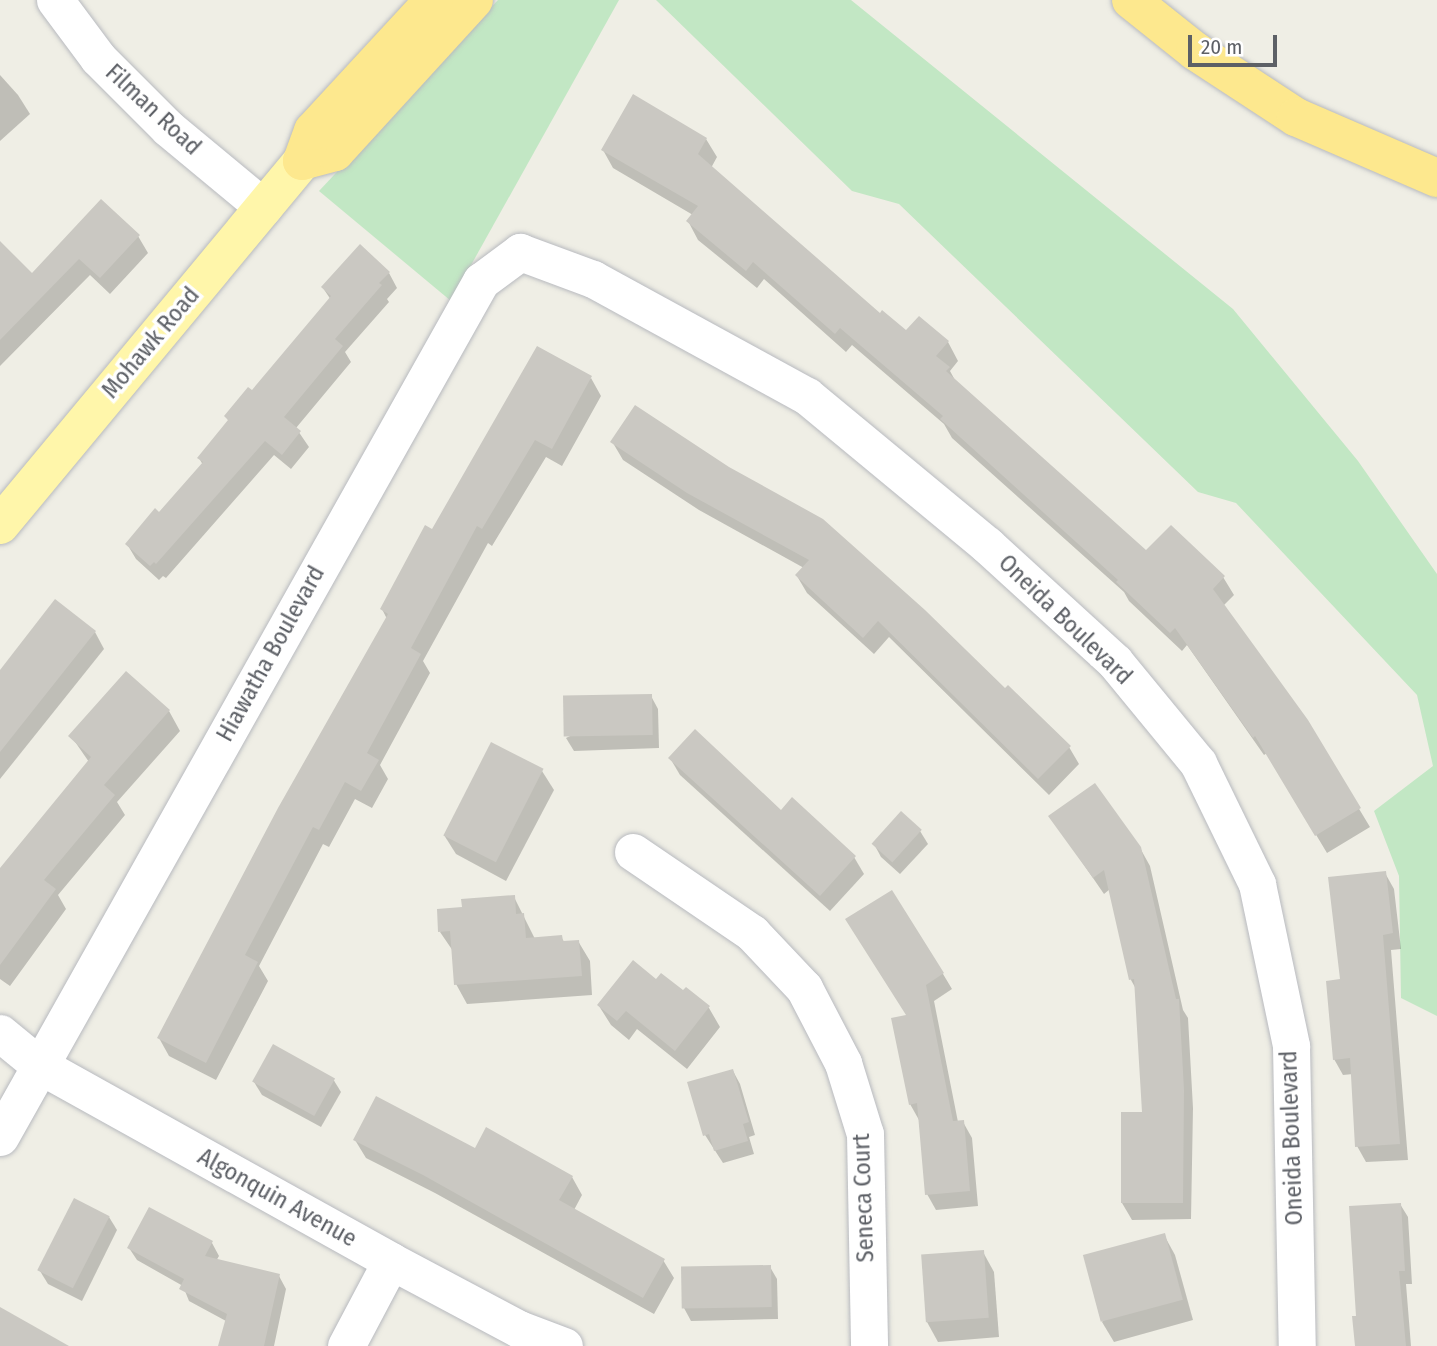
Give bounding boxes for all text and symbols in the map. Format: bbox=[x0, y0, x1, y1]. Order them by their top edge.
scale bar bbox=[1192, 21, 1281, 65]
text: 20 m bbox=[1201, 34, 1242, 60]
street label: Filman Road bbox=[99, 58, 207, 162]
street label: Mohawk Road bbox=[96, 282, 206, 404]
street label: Oneida Boulevard bbox=[992, 549, 1138, 691]
street label: Hiawatha Boulevard bbox=[211, 561, 331, 747]
street label: Oneida Boulevard bbox=[1275, 1050, 1309, 1226]
street label: Seneca Court bbox=[847, 1133, 881, 1263]
street label: Algonquin Avenue bbox=[193, 1142, 361, 1254]

